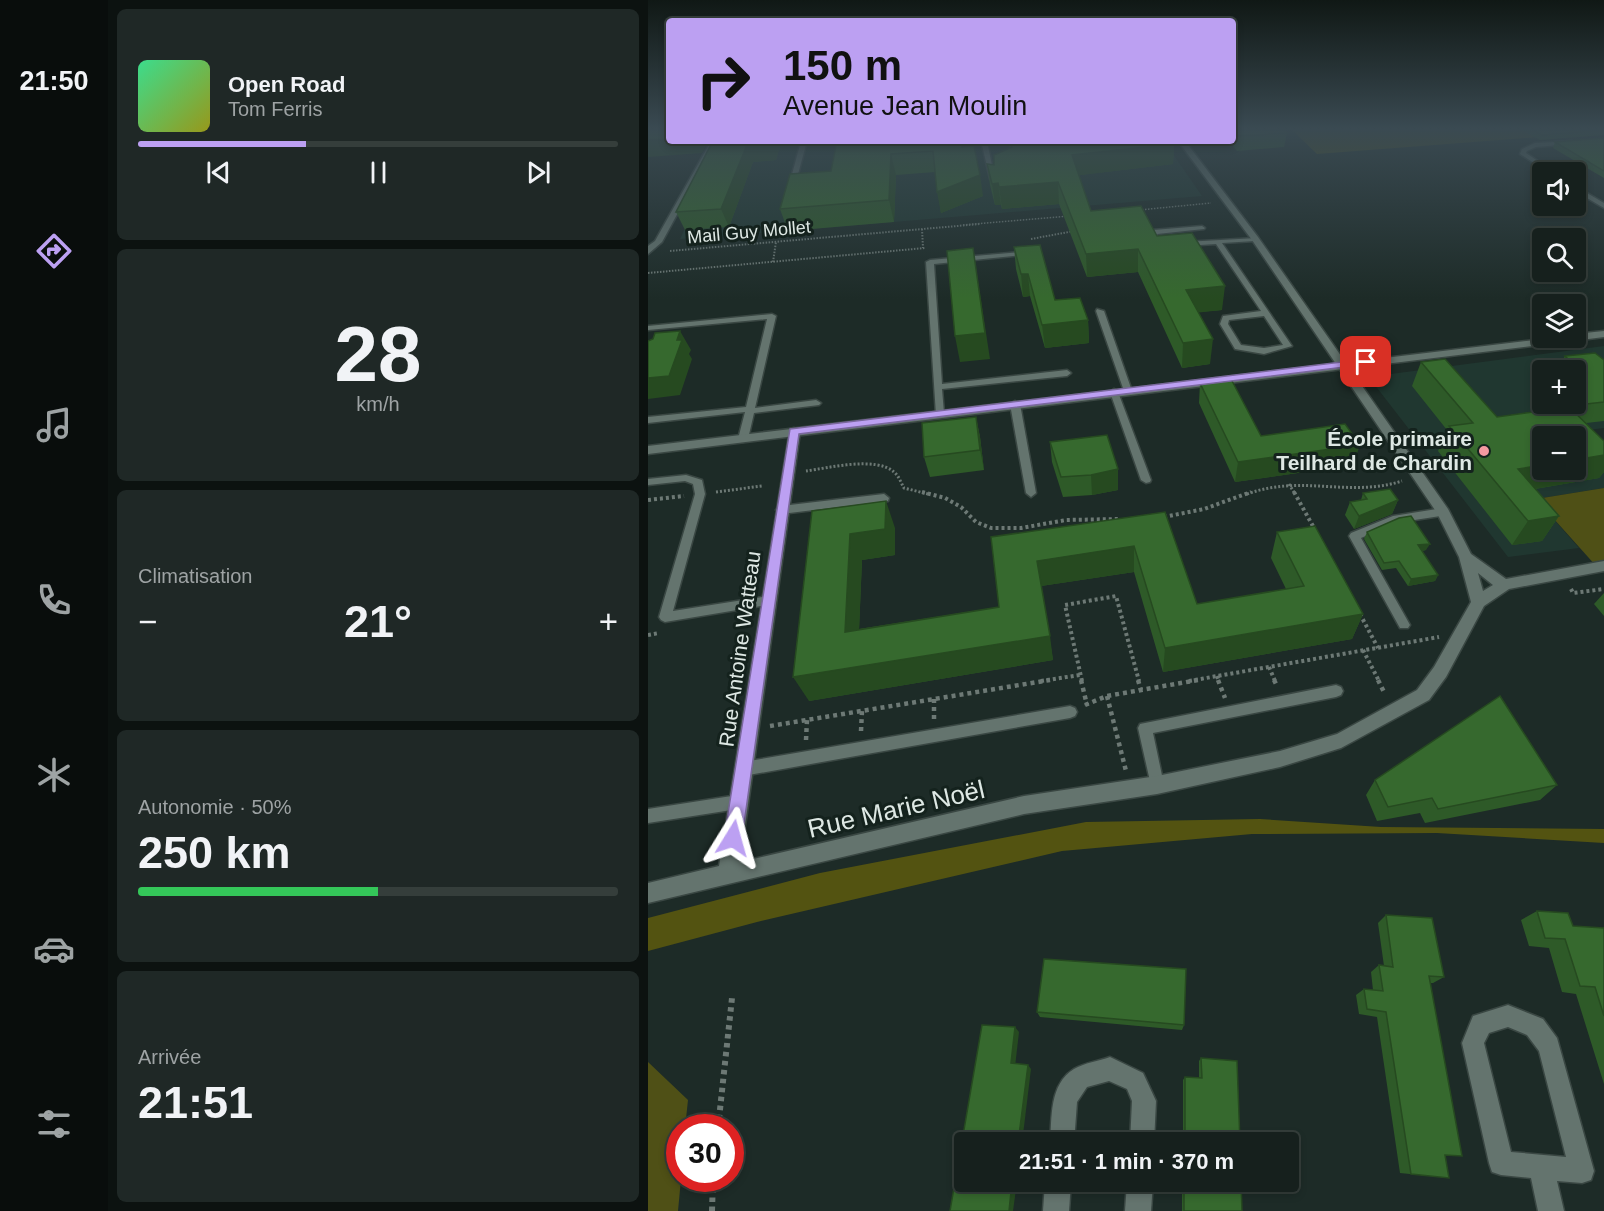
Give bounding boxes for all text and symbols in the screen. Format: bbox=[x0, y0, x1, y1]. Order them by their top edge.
icon: right bbox=[684, 42, 762, 120]
text: 150 m bbox=[783, 42, 902, 89]
text: 21:50 bbox=[19, 66, 89, 96]
text: Open Road bbox=[228, 72, 345, 97]
text: Avenue Jean Moulin bbox=[783, 91, 1027, 121]
text: Tom Ferris bbox=[228, 98, 322, 120]
icon: previous bbox=[202, 156, 235, 189]
icon: pause bbox=[362, 156, 395, 189]
icon: next bbox=[522, 156, 555, 189]
map controls bbox=[1532, 162, 1586, 480]
button: sound bbox=[1532, 162, 1586, 216]
street label: Mail Guy Mollet bbox=[686, 217, 812, 247]
button: search bbox=[1532, 228, 1586, 282]
icon: directions bbox=[33, 230, 75, 272]
button: layers bbox=[1532, 294, 1586, 348]
text: 28 bbox=[335, 310, 421, 398]
pin bbox=[1340, 336, 1391, 387]
icon: arrive bbox=[1349, 345, 1382, 378]
button: + bbox=[1532, 360, 1586, 414]
text: km/h bbox=[356, 393, 400, 415]
icon: music bbox=[33, 404, 75, 446]
button: − bbox=[1532, 426, 1586, 480]
place label: École primaire Teilhard de Chardin bbox=[1276, 427, 1472, 474]
marker: École primaire Teilhard de Chardin bbox=[1477, 444, 1491, 458]
street label: Rue Antoine Watteau bbox=[714, 549, 765, 748]
text: Climatisation bbox=[138, 565, 252, 587]
icon: phone bbox=[33, 579, 75, 621]
text: 21° bbox=[344, 596, 412, 647]
text: − bbox=[138, 603, 157, 640]
text: + bbox=[599, 603, 618, 640]
icon: climate bbox=[33, 754, 75, 796]
street label: Rue Marie Noël bbox=[805, 774, 987, 844]
text: Autonomie · 50% bbox=[138, 796, 291, 818]
position arrow bbox=[701, 806, 765, 870]
text: 250 km bbox=[138, 827, 291, 878]
icon: car bbox=[33, 928, 75, 970]
text: Arrivée bbox=[138, 1046, 201, 1068]
text: 21:51 bbox=[138, 1077, 253, 1128]
icon: filters bbox=[33, 1103, 75, 1145]
speed limit sign: 30 bbox=[666, 1114, 744, 1192]
text: 21:51 · 1 min · 370 m bbox=[1019, 1149, 1234, 1174]

